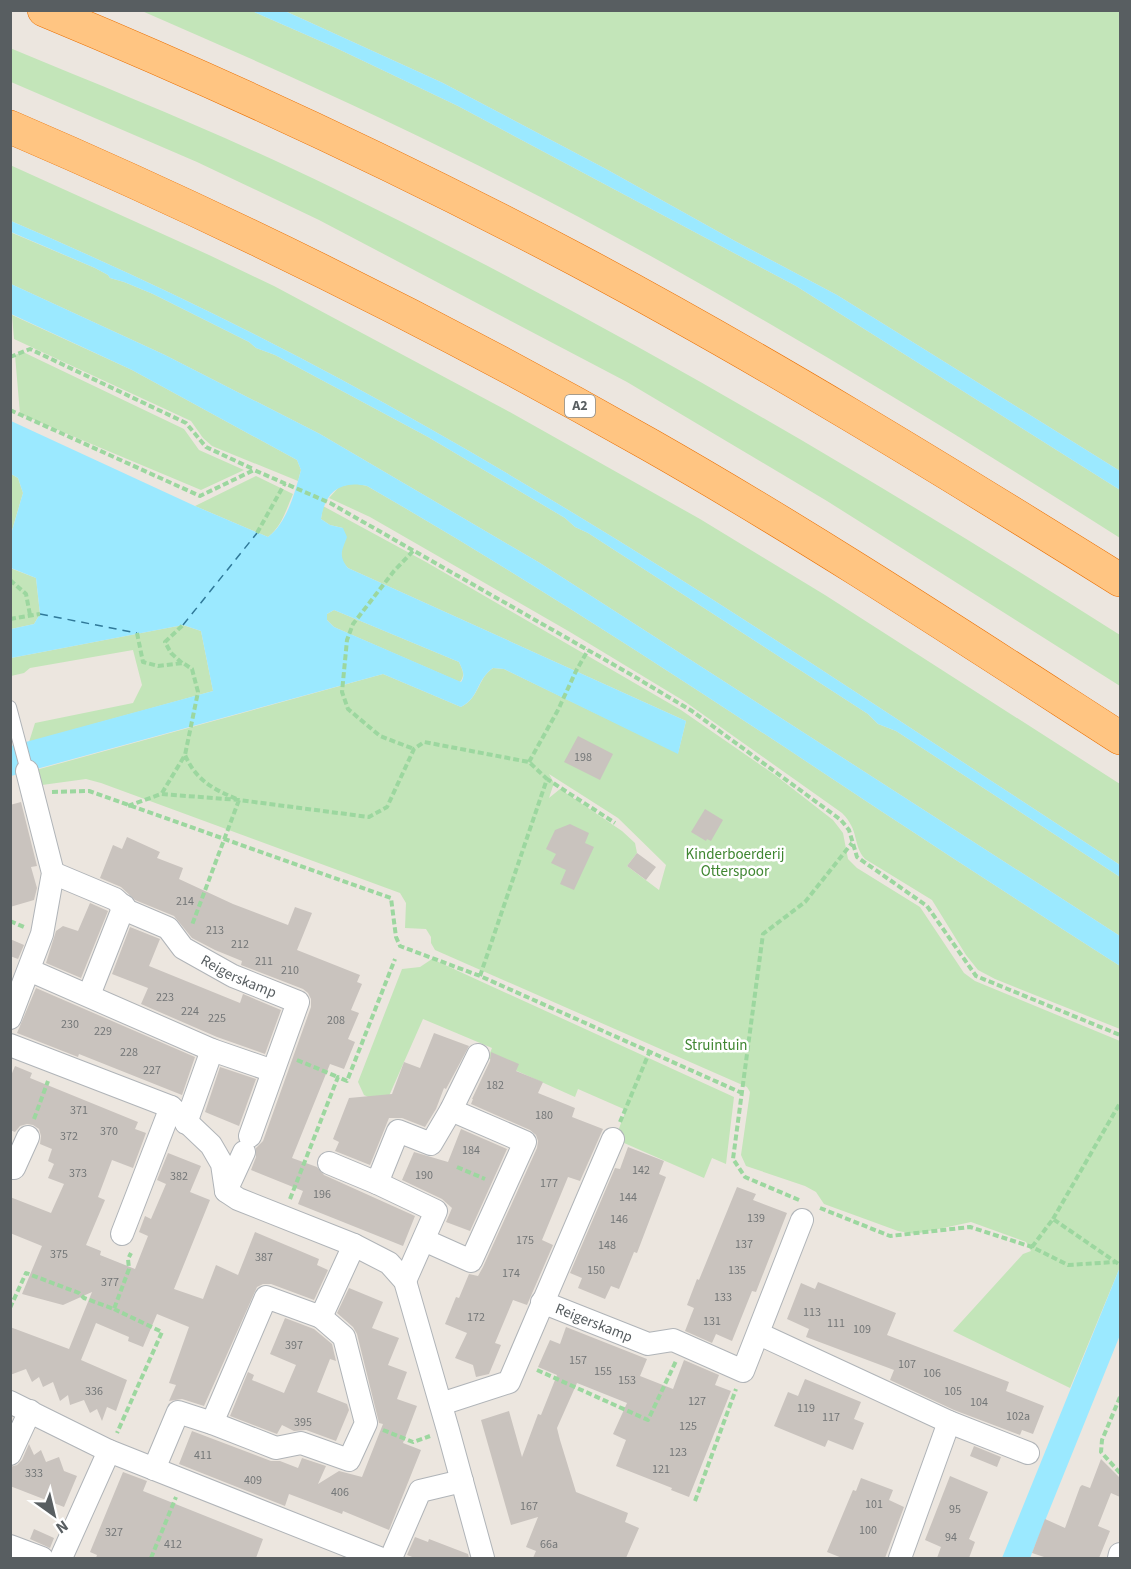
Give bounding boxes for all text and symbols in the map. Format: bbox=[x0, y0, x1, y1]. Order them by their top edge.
road number: A2 bbox=[565, 395, 595, 417]
house number: 198 bbox=[574, 749, 592, 766]
park label: Kinderboerderij Otterspoor bbox=[686, 844, 784, 882]
house number: 214 bbox=[176, 893, 194, 910]
house number: 213 bbox=[206, 922, 224, 939]
house number: 212 bbox=[231, 936, 249, 953]
street label: Reigerskamp bbox=[197, 950, 280, 1003]
house number: 211 bbox=[255, 953, 273, 970]
house number: 210 bbox=[281, 962, 299, 979]
house number: 223 bbox=[156, 989, 174, 1006]
house number: 224 bbox=[181, 1003, 199, 1020]
house number: 225 bbox=[208, 1010, 226, 1027]
house number: 208 bbox=[327, 1012, 345, 1029]
house number: 230 bbox=[61, 1016, 79, 1033]
house number: 229 bbox=[94, 1023, 112, 1040]
park label: Struintuin bbox=[684, 1035, 748, 1056]
house number: 228 bbox=[120, 1044, 138, 1061]
house number: 227 bbox=[143, 1062, 161, 1079]
house number: 182 bbox=[486, 1077, 504, 1094]
house number: 371 bbox=[70, 1102, 88, 1119]
house number: 180 bbox=[535, 1107, 553, 1124]
house number: 370 bbox=[100, 1123, 118, 1140]
house number: 372 bbox=[60, 1128, 78, 1145]
house number: 184 bbox=[462, 1142, 480, 1159]
house number: 142 bbox=[632, 1162, 650, 1179]
house number: 373 bbox=[69, 1165, 87, 1182]
house number: 190 bbox=[415, 1167, 433, 1184]
house number: 382 bbox=[170, 1168, 188, 1185]
house number: 177 bbox=[540, 1175, 558, 1192]
house number: 196 bbox=[313, 1186, 331, 1203]
house number: 144 bbox=[619, 1189, 637, 1206]
house number: 139 bbox=[747, 1210, 765, 1227]
house number: 146 bbox=[610, 1211, 628, 1228]
house number: 175 bbox=[516, 1232, 534, 1249]
house number: 137 bbox=[735, 1236, 753, 1253]
house number: 148 bbox=[598, 1237, 616, 1254]
house number: 375 bbox=[50, 1246, 68, 1263]
house number: 387 bbox=[255, 1249, 273, 1266]
house number: 150 bbox=[587, 1262, 605, 1279]
house number: 135 bbox=[728, 1262, 746, 1279]
house number: 174 bbox=[502, 1265, 520, 1282]
house number: 377 bbox=[101, 1274, 119, 1291]
house number: 133 bbox=[714, 1289, 732, 1306]
street label: Reigerskamp bbox=[552, 1298, 636, 1347]
house number: 113 bbox=[803, 1304, 821, 1321]
house number: 172 bbox=[467, 1309, 485, 1326]
house number: 131 bbox=[703, 1313, 721, 1330]
house number: 111 bbox=[827, 1315, 845, 1332]
house number: 109 bbox=[853, 1321, 871, 1338]
house number: 397 bbox=[285, 1337, 303, 1354]
house number: 157 bbox=[569, 1352, 587, 1369]
house number: 107 bbox=[898, 1356, 916, 1373]
house number: 155 bbox=[594, 1363, 612, 1380]
house number: 106 bbox=[923, 1365, 941, 1382]
house number: 153 bbox=[618, 1372, 636, 1389]
house number: 336 bbox=[85, 1383, 103, 1400]
house number: 105 bbox=[944, 1383, 962, 1400]
house number: 127 bbox=[688, 1393, 706, 1410]
house number: 104 bbox=[970, 1394, 988, 1411]
house number: 119 bbox=[797, 1400, 815, 1417]
house number: 102a bbox=[1006, 1408, 1030, 1425]
house number: 117 bbox=[822, 1409, 840, 1426]
house number: 395 bbox=[294, 1414, 312, 1431]
house number: 125 bbox=[679, 1418, 697, 1435]
house number: 123 bbox=[669, 1444, 687, 1461]
house number: 411 bbox=[194, 1447, 212, 1464]
house number: 121 bbox=[652, 1461, 670, 1478]
house number: 333 bbox=[25, 1465, 43, 1482]
house number: 409 bbox=[244, 1472, 262, 1489]
house number: 406 bbox=[331, 1484, 349, 1501]
north arrow bbox=[24, 1485, 84, 1545]
house number: 101 bbox=[865, 1496, 883, 1513]
house number: 167 bbox=[520, 1498, 538, 1515]
house number: 95 bbox=[949, 1501, 961, 1518]
text: N bbox=[51, 1515, 72, 1539]
house number: 100 bbox=[859, 1522, 877, 1539]
house number: 327 bbox=[105, 1524, 123, 1541]
house number: 94 bbox=[945, 1529, 957, 1546]
house number: 412 bbox=[164, 1536, 182, 1553]
house number: 66a bbox=[540, 1536, 558, 1553]

